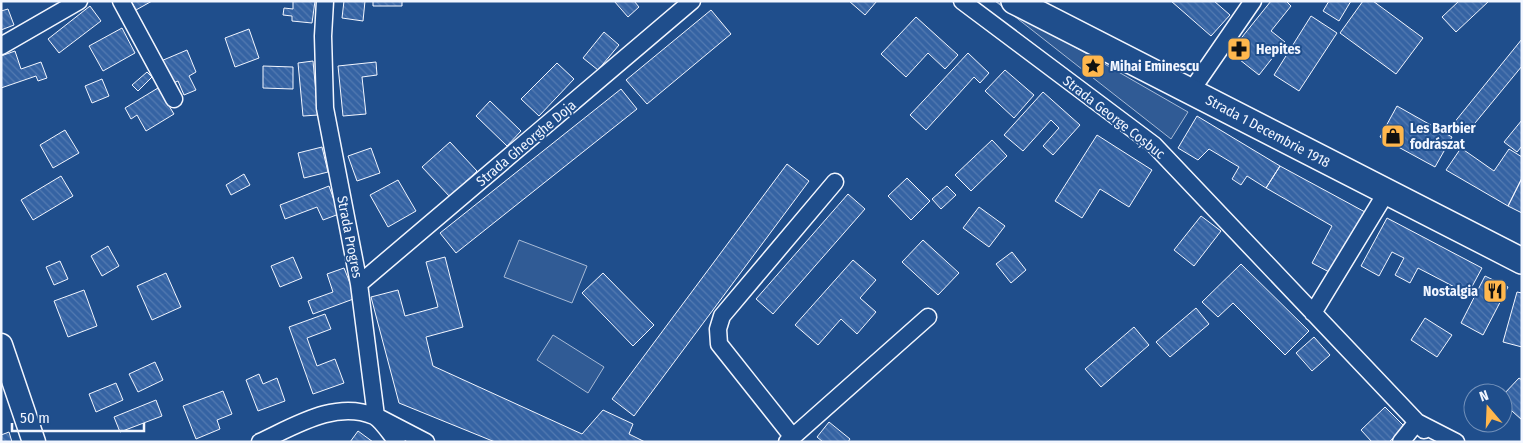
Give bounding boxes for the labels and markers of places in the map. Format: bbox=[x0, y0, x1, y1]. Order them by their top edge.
pharmacy icon: Hepites bbox=[1226, 36, 1252, 62]
place label: Hepites bbox=[1256, 41, 1301, 58]
place icon: Mihai Eminescu bbox=[1080, 53, 1106, 79]
place label: Mihai Eminescu bbox=[1110, 58, 1199, 75]
place label: Les Barbier fodrászat bbox=[1410, 120, 1477, 153]
shop icon: Les Barbier fodrászat bbox=[1380, 123, 1406, 149]
restaurant icon: Nostalgia bbox=[1482, 278, 1508, 304]
place label: Nostalgia bbox=[1423, 283, 1478, 300]

